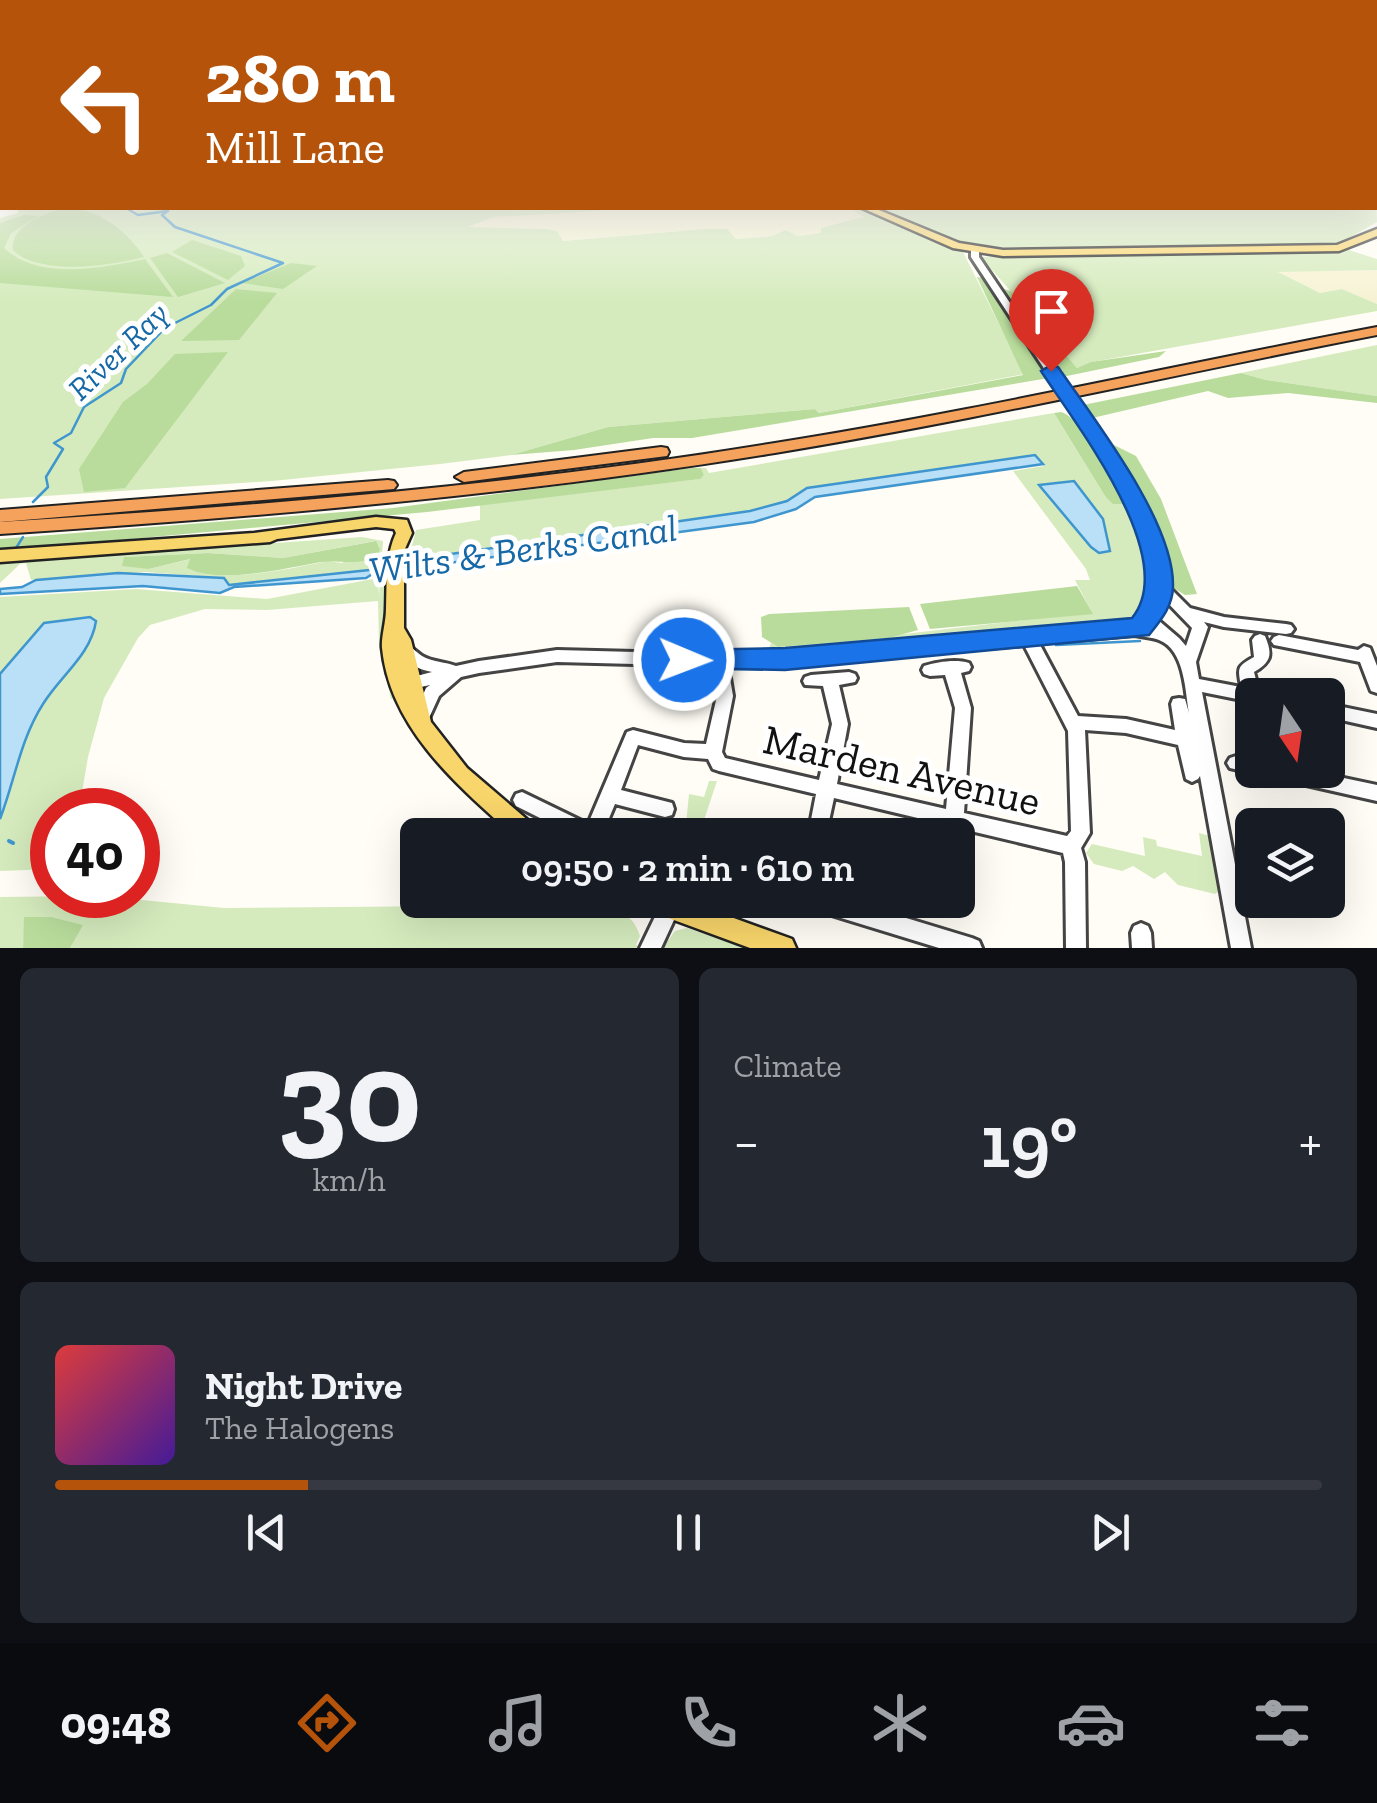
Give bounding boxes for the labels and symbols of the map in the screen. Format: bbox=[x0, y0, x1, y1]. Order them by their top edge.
pin bbox=[1009, 269, 1094, 372]
water label: River Ray bbox=[60, 294, 176, 408]
water label: Wilts & Berks Canal bbox=[366, 505, 680, 593]
position arrow bbox=[632, 608, 736, 712]
north arrow bbox=[1235, 678, 1345, 788]
street label: Marden Avenue bbox=[759, 713, 1045, 827]
speed limit sign: 40 bbox=[30, 788, 160, 918]

